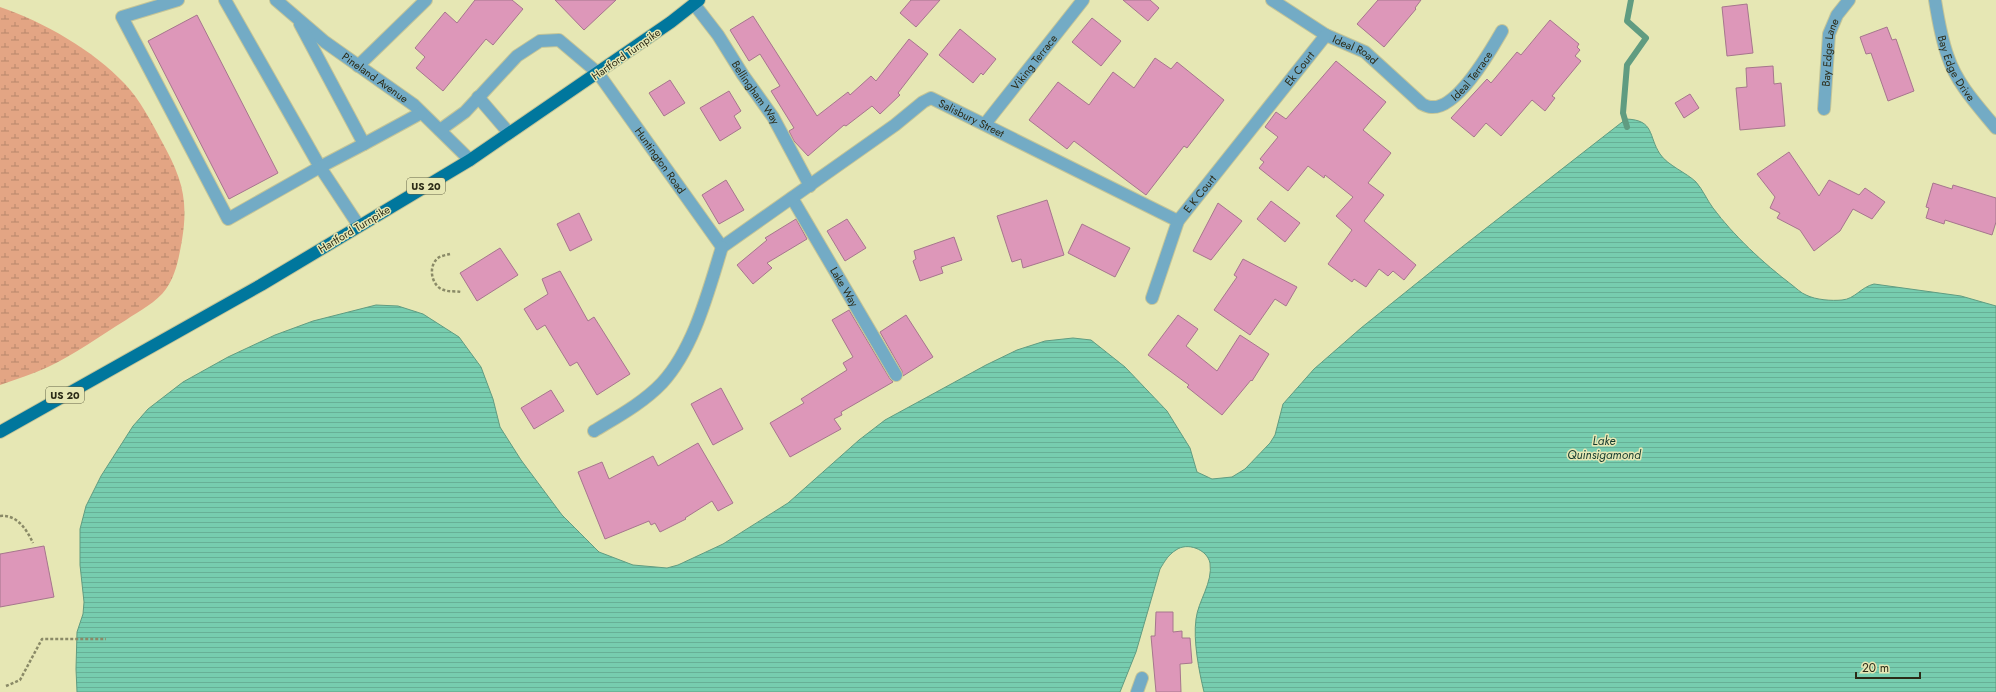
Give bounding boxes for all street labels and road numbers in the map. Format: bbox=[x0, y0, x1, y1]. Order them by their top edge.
street label: Bay Edge Lane bbox=[1818, 16, 1843, 87]
street label: Hartford Turnpike bbox=[588, 24, 664, 84]
street label: Viking Terrace bbox=[1007, 31, 1061, 93]
street label: Ideal Road bbox=[1330, 31, 1381, 68]
street label: Bay Edge Drive bbox=[1934, 34, 1979, 105]
street label: Ideal Terrace bbox=[1447, 47, 1496, 104]
street label: Pineland Avenue bbox=[339, 48, 412, 107]
street label: Ek Court bbox=[1281, 48, 1318, 89]
street label: Bellingham Way bbox=[728, 57, 784, 127]
street label: Salisbury Street bbox=[936, 95, 1007, 141]
street label: Huntington Road bbox=[631, 124, 690, 197]
street label: E K Court bbox=[1179, 171, 1220, 216]
road number: US 20 bbox=[407, 178, 445, 194]
street label: Hartford Turnpike bbox=[315, 201, 393, 257]
street label: Lake Way bbox=[826, 264, 862, 310]
road number: US 20 bbox=[46, 387, 84, 403]

